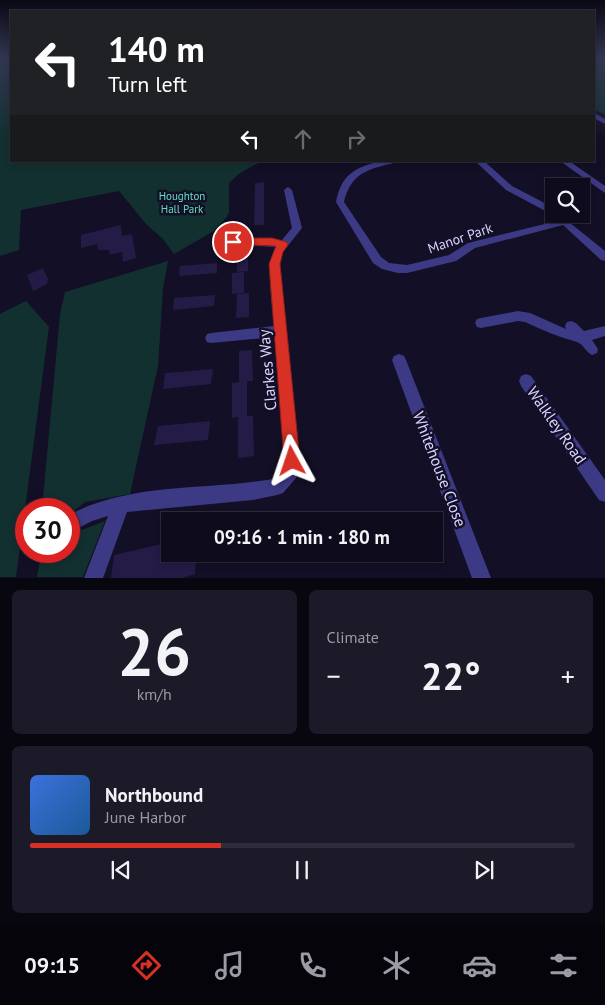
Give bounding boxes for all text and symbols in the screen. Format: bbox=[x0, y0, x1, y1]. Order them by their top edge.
text: 140 m bbox=[108, 26, 205, 72]
icon: left bbox=[25, 30, 90, 95]
text: Turn left bbox=[108, 70, 187, 98]
icon: left bbox=[236, 125, 264, 153]
icon: ahead bbox=[289, 125, 317, 153]
icon: right bbox=[342, 125, 370, 153]
map controls bbox=[545, 178, 590, 223]
button: search bbox=[545, 178, 590, 223]
park label: Houghton Hall Park bbox=[159, 189, 205, 216]
street label: Manor Park bbox=[425, 218, 495, 257]
pin bbox=[212, 221, 254, 263]
icon: arrive bbox=[219, 228, 247, 256]
street label: Clarkes Way bbox=[253, 328, 281, 411]
street label: Walkley Road bbox=[523, 382, 591, 468]
street label: Whitehouse Close bbox=[409, 408, 471, 530]
position arrow bbox=[265, 434, 317, 486]
speed limit sign: 30 bbox=[15, 498, 80, 563]
text: 09:16 · 1 min · 180 m bbox=[214, 525, 390, 549]
text: 26 bbox=[117, 609, 191, 693]
text: Climate bbox=[327, 627, 379, 647]
text: 22° bbox=[421, 651, 481, 700]
text: − bbox=[327, 657, 341, 694]
text: + bbox=[561, 657, 575, 694]
text: km/h bbox=[137, 684, 172, 704]
text: Northbound bbox=[105, 783, 203, 807]
text: June Harbor bbox=[105, 807, 186, 827]
icon: previous bbox=[107, 856, 135, 884]
icon: pause bbox=[288, 856, 316, 884]
icon: next bbox=[470, 856, 498, 884]
icon: directions bbox=[129, 948, 164, 983]
icon: music bbox=[212, 948, 247, 983]
icon: phone bbox=[295, 948, 330, 983]
icon: climate bbox=[379, 948, 414, 983]
icon: car bbox=[462, 948, 497, 983]
icon: filters bbox=[546, 948, 581, 983]
text: 09:15 bbox=[24, 951, 80, 979]

